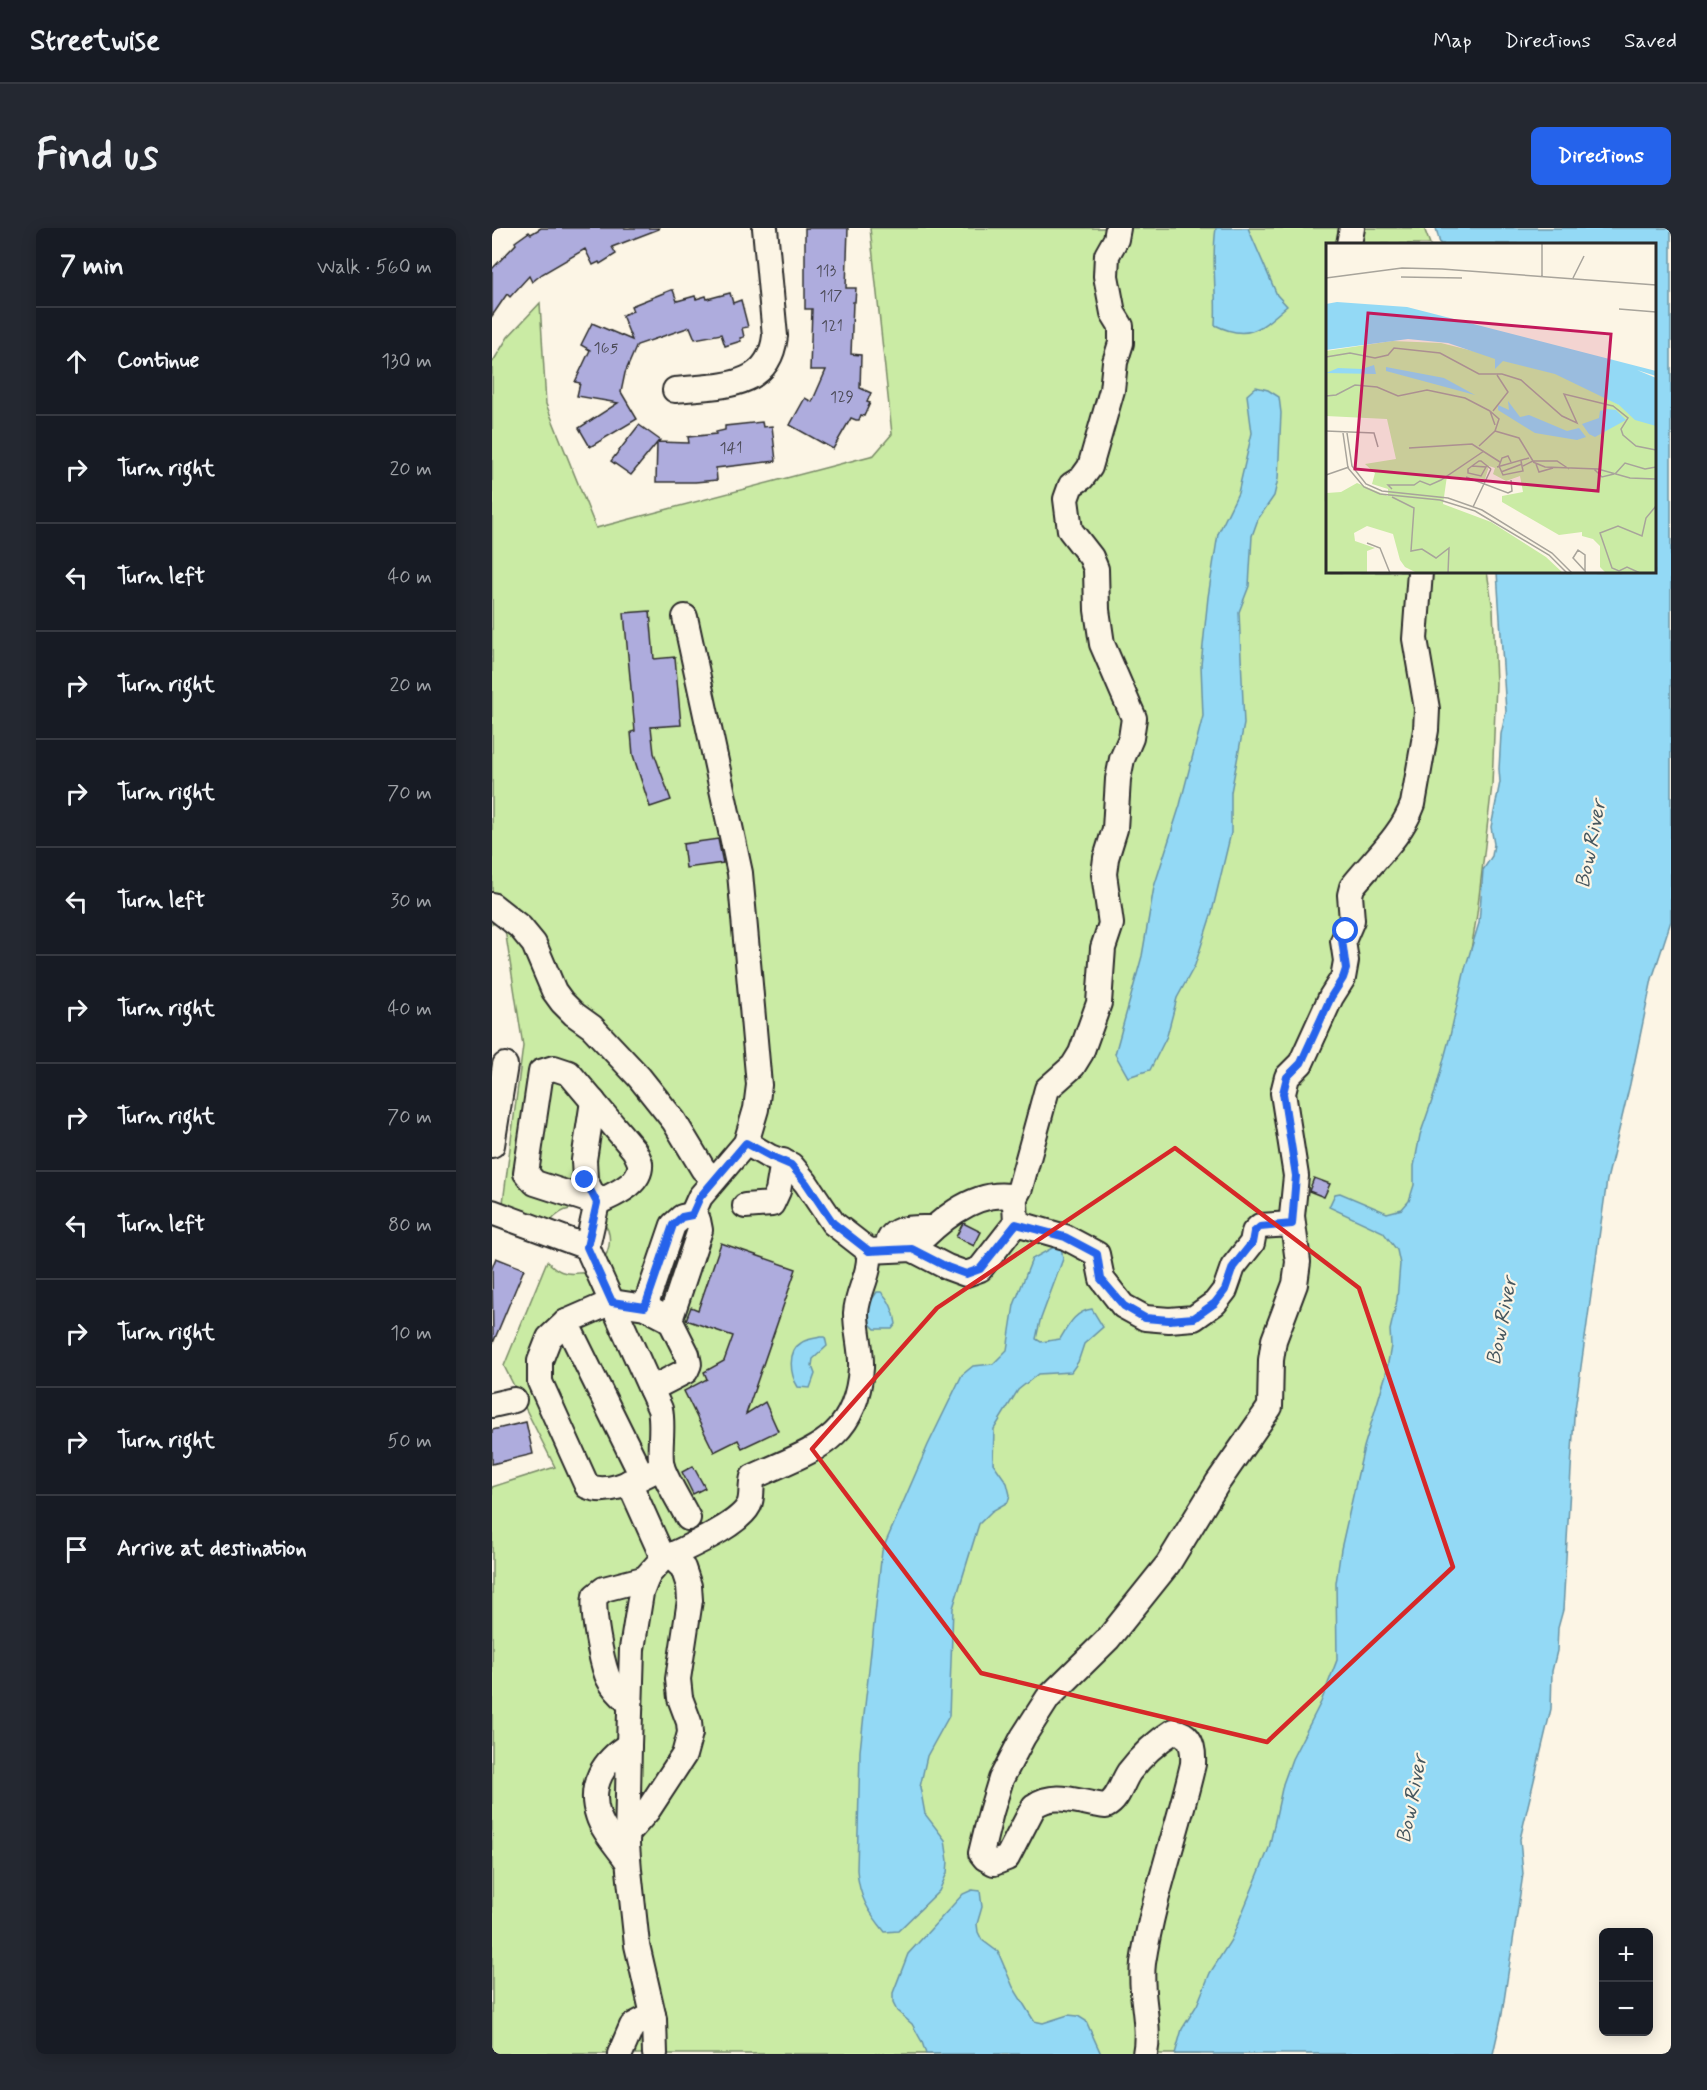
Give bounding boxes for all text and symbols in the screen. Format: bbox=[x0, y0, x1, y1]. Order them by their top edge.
text: Streetwise bbox=[30, 23, 160, 60]
text: Map bbox=[1433, 27, 1472, 55]
text: Directions bbox=[1505, 27, 1591, 55]
text: Saved bbox=[1624, 27, 1677, 55]
button: Directions bbox=[1531, 127, 1671, 185]
text: Find us bbox=[36, 129, 158, 184]
inset map bbox=[1326, 243, 1656, 573]
text: 7 min bbox=[60, 250, 124, 284]
text: Walk · 560 m bbox=[317, 254, 432, 281]
house number: 113 bbox=[816, 261, 837, 282]
house number: 117 bbox=[820, 286, 843, 307]
house number: 121 bbox=[821, 316, 843, 337]
house number: 165 bbox=[594, 338, 619, 359]
icon: ahead bbox=[60, 345, 93, 378]
text: Continue bbox=[117, 347, 199, 375]
text: 130 m bbox=[381, 348, 432, 375]
house number: 129 bbox=[830, 387, 854, 408]
house number: 141 bbox=[719, 438, 743, 459]
icon: right bbox=[60, 453, 93, 486]
text: Turn right bbox=[117, 455, 215, 483]
text: 20 m bbox=[389, 456, 432, 483]
icon: left bbox=[60, 561, 93, 594]
text: Turn left bbox=[117, 563, 205, 591]
text: 40 m bbox=[388, 564, 432, 591]
icon: right bbox=[60, 669, 93, 702]
text: Turn right bbox=[117, 671, 215, 699]
text: 20 m bbox=[389, 672, 432, 699]
icon: right bbox=[60, 777, 93, 810]
text: Turn right bbox=[117, 779, 215, 807]
text: 70 m bbox=[387, 780, 432, 807]
water label: Bow River bbox=[1569, 795, 1614, 890]
icon: left bbox=[60, 885, 93, 918]
text: Turn left bbox=[117, 887, 205, 915]
text: 30 m bbox=[390, 888, 432, 915]
route start bbox=[1332, 917, 1358, 943]
icon: right bbox=[60, 993, 93, 1026]
text: Turn right bbox=[117, 995, 215, 1023]
text: 40 m bbox=[388, 996, 432, 1023]
icon: right bbox=[60, 1101, 93, 1134]
text: Turn right bbox=[117, 1103, 215, 1131]
text: 70 m bbox=[387, 1104, 432, 1131]
route end bbox=[571, 1166, 597, 1192]
icon: left bbox=[60, 1209, 93, 1242]
text: Turn left bbox=[117, 1211, 205, 1239]
text: 80 m bbox=[388, 1212, 432, 1239]
water label: Bow River bbox=[1480, 1272, 1525, 1367]
icon: right bbox=[60, 1317, 93, 1350]
text: Turn right bbox=[117, 1319, 215, 1347]
text: 10 m bbox=[390, 1320, 432, 1347]
icon: right bbox=[60, 1425, 93, 1458]
text: Turn right bbox=[117, 1427, 215, 1455]
text: 50 m bbox=[387, 1428, 432, 1455]
icon: arrive bbox=[60, 1533, 93, 1566]
text: Arrive at destination bbox=[117, 1535, 307, 1563]
water label: Bow River bbox=[1390, 1750, 1435, 1845]
map controls bbox=[1599, 1928, 1653, 2036]
button: + bbox=[1599, 1928, 1653, 1982]
button: − bbox=[1599, 1982, 1653, 2036]

